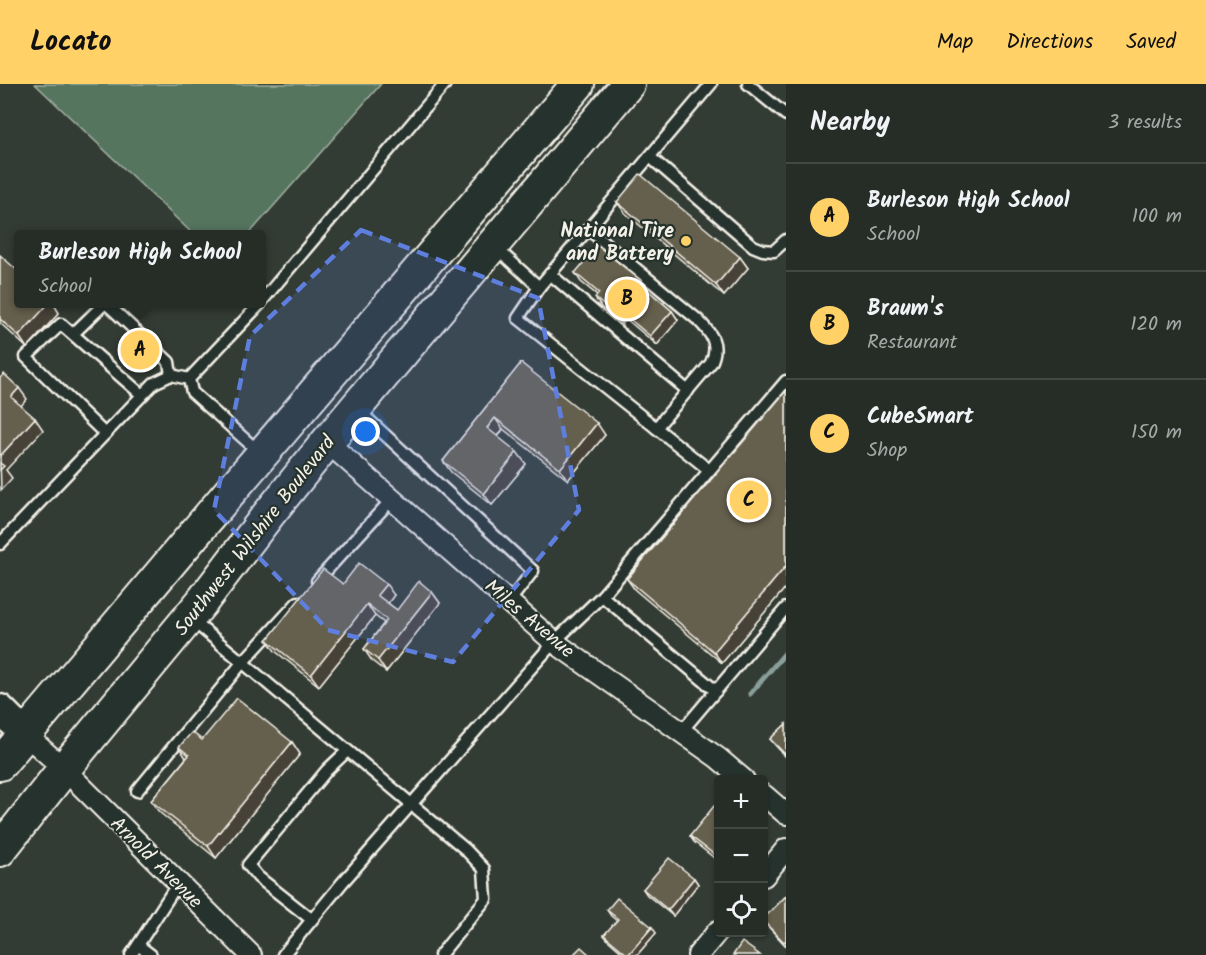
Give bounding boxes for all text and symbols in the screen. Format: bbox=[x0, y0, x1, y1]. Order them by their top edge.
text: Locato bbox=[30, 20, 111, 65]
text: Map bbox=[937, 26, 973, 59]
text: Directions bbox=[1006, 26, 1093, 59]
text: Saved bbox=[1126, 26, 1176, 59]
text: Nearby bbox=[810, 102, 890, 144]
text: 3 results bbox=[1108, 107, 1182, 139]
text: Burleson High School bbox=[867, 184, 1070, 219]
text: A bbox=[823, 201, 836, 233]
text: 100 m bbox=[1132, 201, 1182, 233]
place label: National Tire and Battery bbox=[560, 216, 675, 271]
text: School bbox=[867, 219, 920, 251]
popup bbox=[14, 230, 266, 308]
marker: National Tire and Battery bbox=[679, 234, 693, 248]
text: Burleson High School bbox=[39, 236, 241, 271]
text: School bbox=[39, 271, 92, 303]
pin: B bbox=[608, 276, 646, 322]
text: Braum's bbox=[867, 292, 944, 327]
text: B bbox=[823, 309, 836, 341]
text: 120 m bbox=[1130, 309, 1182, 341]
text: Restaurant bbox=[867, 327, 957, 359]
pin: A bbox=[120, 328, 160, 372]
text: CubeSmart bbox=[867, 400, 974, 435]
your location bbox=[351, 417, 380, 446]
text: C bbox=[823, 417, 836, 449]
text: 150 m bbox=[1131, 417, 1182, 449]
street label: Southwest Wilshire Boulevard bbox=[167, 428, 345, 643]
text: Shop bbox=[867, 435, 907, 467]
pin: C bbox=[730, 478, 768, 522]
street label: Miles Avenue bbox=[476, 572, 581, 667]
map controls bbox=[714, 775, 768, 937]
button: + bbox=[714, 775, 768, 829]
street label: Arnold Avenue bbox=[102, 810, 209, 917]
button: − bbox=[714, 829, 768, 883]
button: locate bbox=[714, 883, 768, 937]

